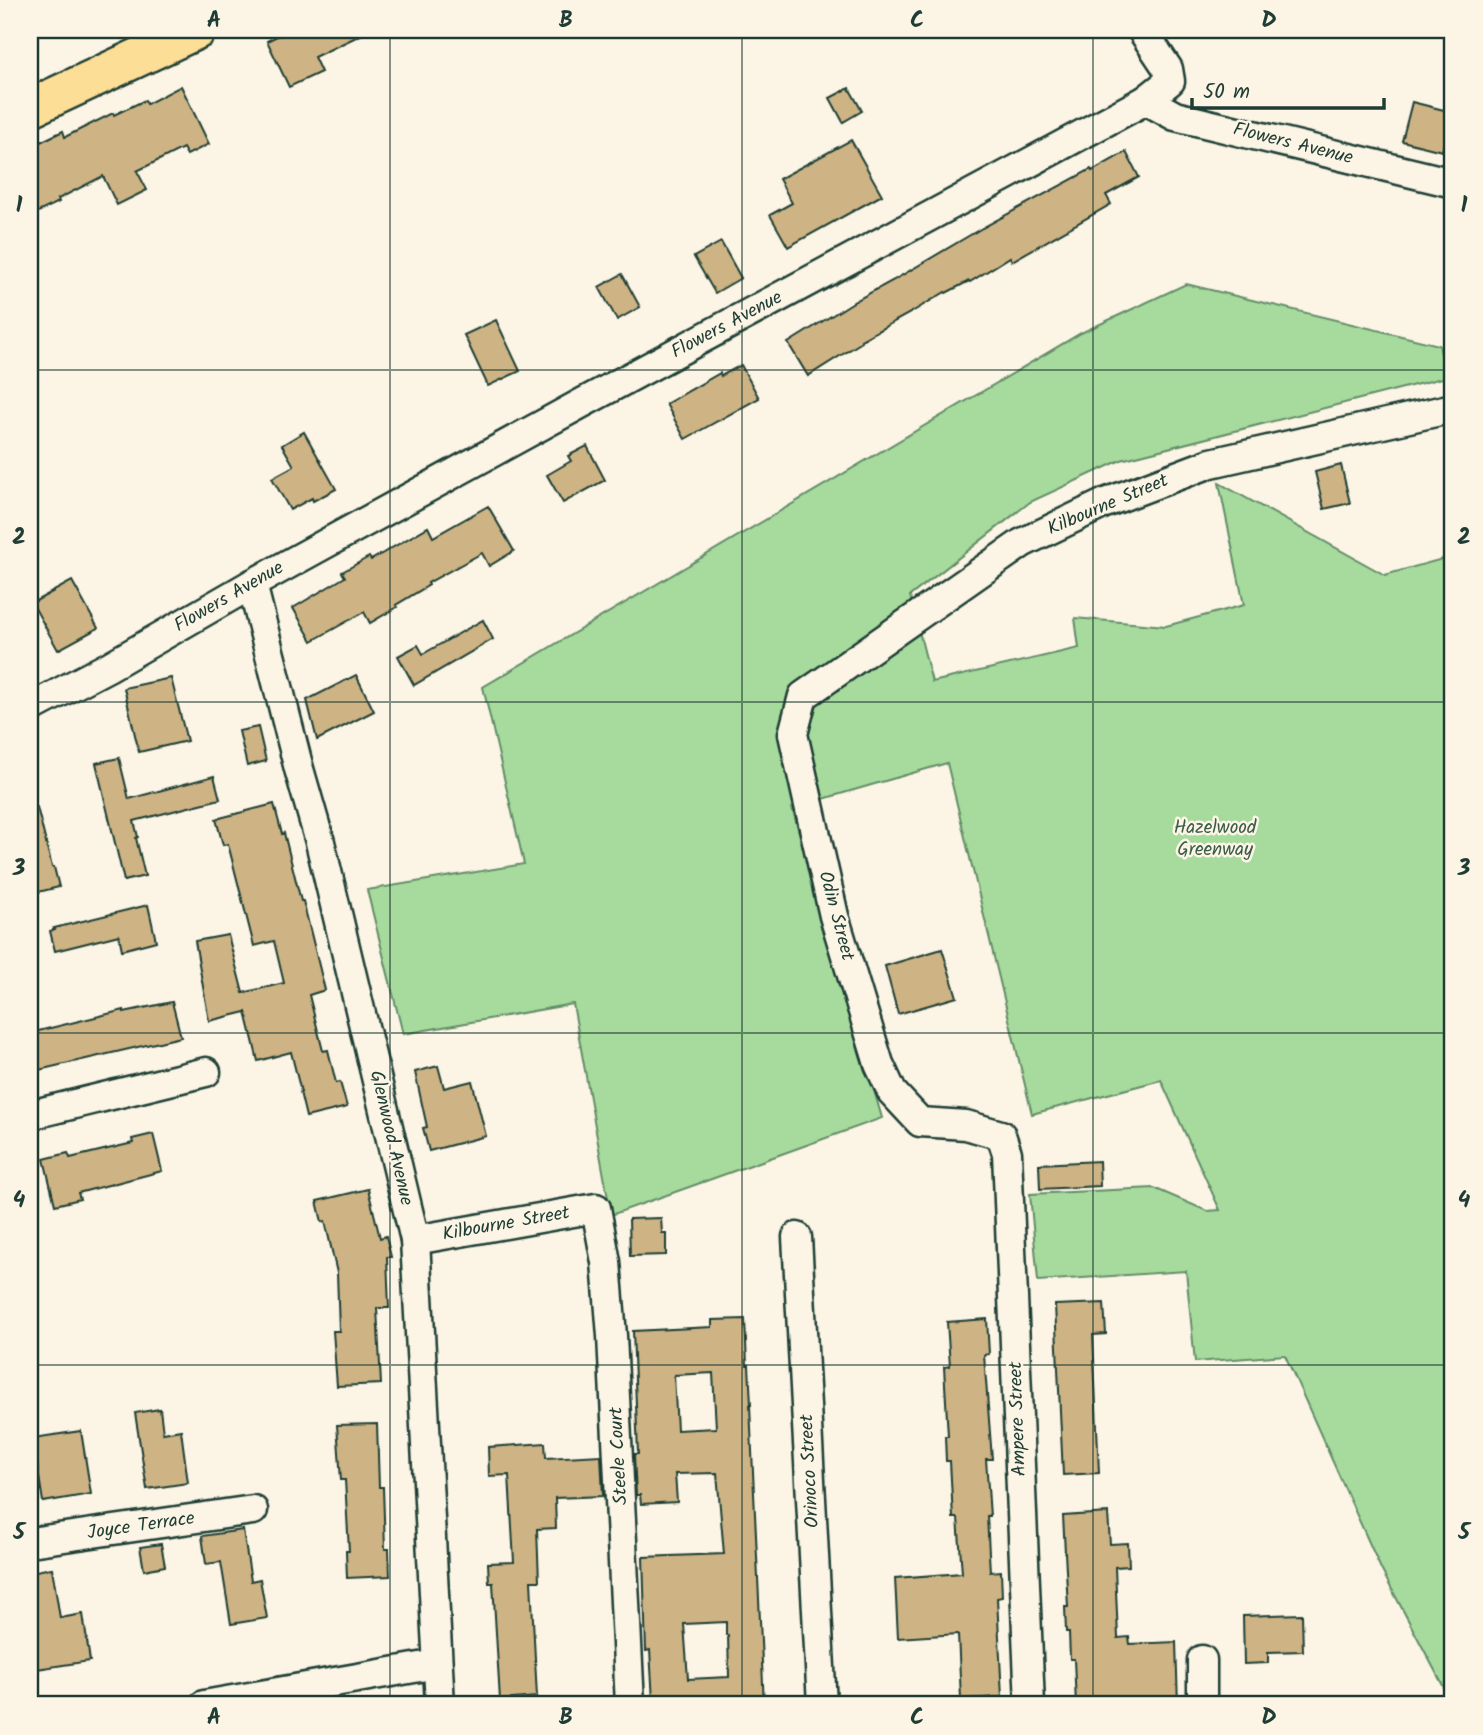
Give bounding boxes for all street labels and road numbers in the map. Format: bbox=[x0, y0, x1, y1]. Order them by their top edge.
street label: Flowers Avenue bbox=[1230, 115, 1356, 173]
street label: Flowers Avenue bbox=[666, 283, 789, 367]
street label: Kilbourne Street bbox=[1043, 466, 1174, 544]
street label: Flowers Avenue bbox=[168, 553, 290, 641]
street label: Odin Street bbox=[810, 868, 863, 965]
street label: Glenwood Avenue bbox=[361, 1067, 421, 1209]
street label: Kilbourne Street bbox=[440, 1198, 573, 1250]
street label: Ampere Street bbox=[1001, 1360, 1035, 1477]
street label: Steele Court bbox=[601, 1406, 637, 1506]
street label: Orinoco Street bbox=[792, 1413, 828, 1529]
street label: Joyce Terrace bbox=[85, 1504, 197, 1548]

